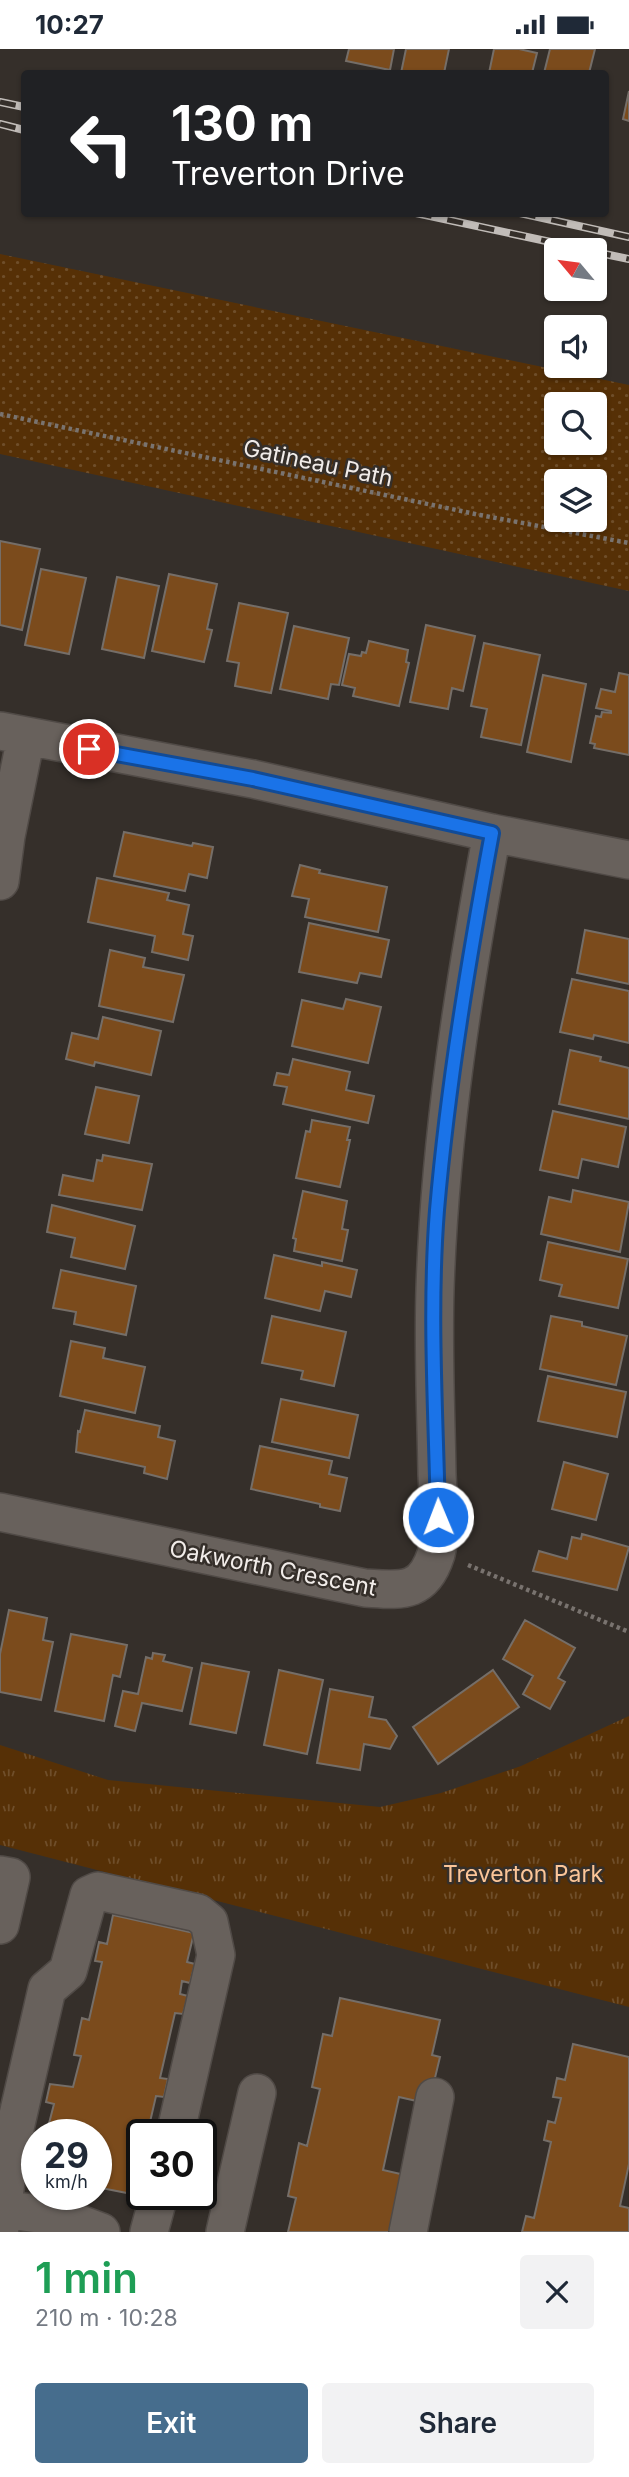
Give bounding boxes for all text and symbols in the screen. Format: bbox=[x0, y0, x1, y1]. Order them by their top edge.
text: 10:27 bbox=[35, 9, 104, 40]
text: 130 m bbox=[171, 94, 313, 153]
icon: left bbox=[56, 98, 147, 189]
text: Treverton Drive bbox=[171, 154, 405, 193]
north arrow bbox=[544, 238, 607, 301]
map controls bbox=[544, 238, 607, 532]
button: sound bbox=[544, 315, 607, 378]
button: search bbox=[544, 392, 607, 455]
street label: Gatineau Path bbox=[241, 433, 395, 493]
button: layers bbox=[544, 469, 607, 532]
pin bbox=[59, 719, 119, 779]
icon: arrive bbox=[70, 730, 108, 768]
position arrow bbox=[401, 1480, 475, 1554]
street label: Oakworth Crescent bbox=[167, 1534, 379, 1602]
park label: Treverton Park bbox=[443, 1860, 603, 1888]
speed limit sign: 30 bbox=[126, 2119, 217, 2210]
text: 29 bbox=[44, 2134, 89, 2176]
text: km/h bbox=[45, 2171, 88, 2192]
text: 1 min bbox=[35, 2252, 138, 2303]
button: close bbox=[520, 2255, 594, 2329]
text: 210 m · 10:28 bbox=[35, 2304, 178, 2332]
button: Exit bbox=[35, 2383, 308, 2463]
button: Share bbox=[322, 2383, 594, 2463]

